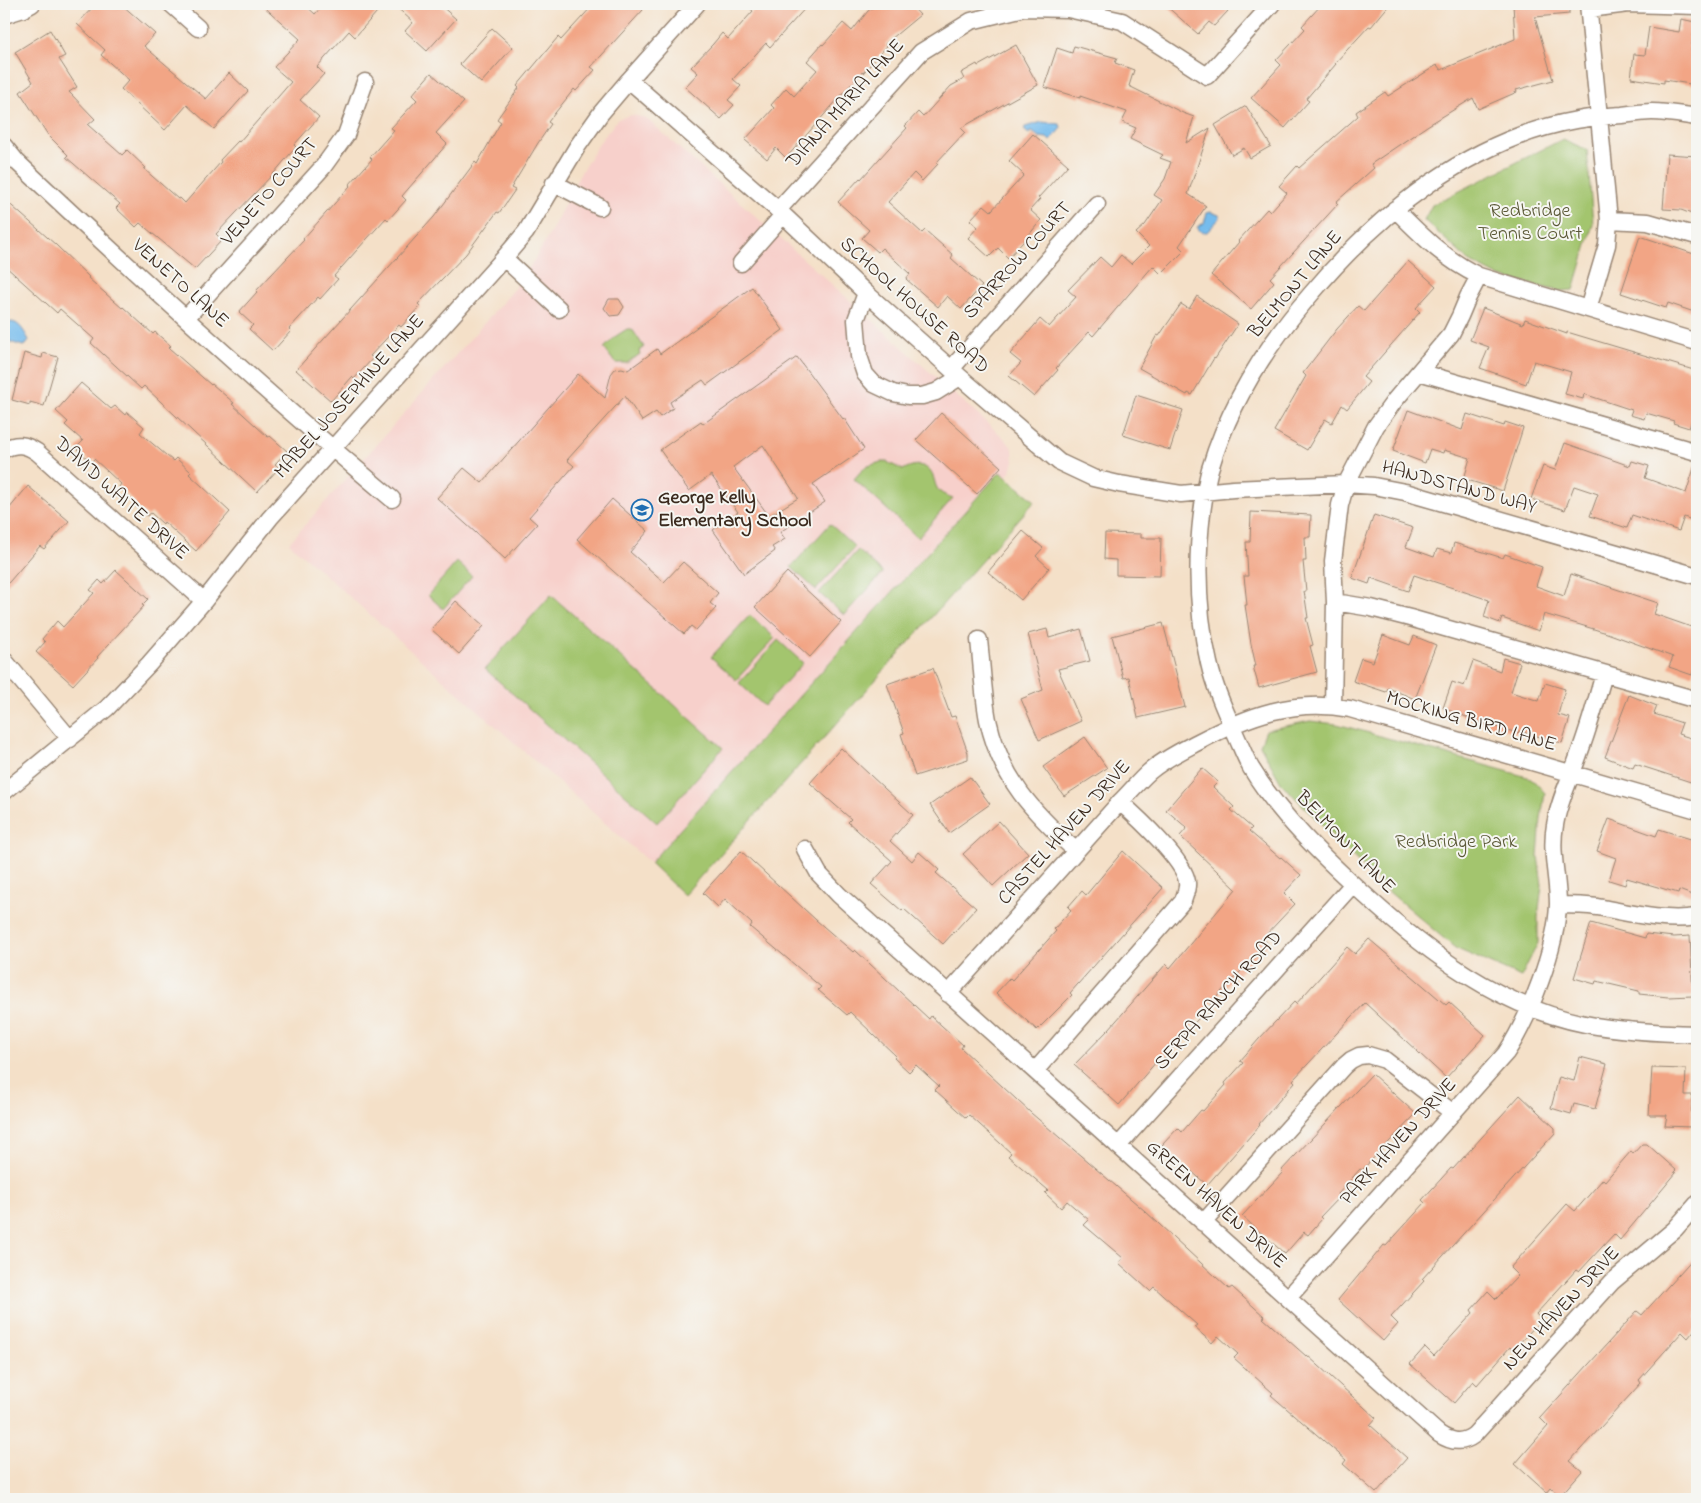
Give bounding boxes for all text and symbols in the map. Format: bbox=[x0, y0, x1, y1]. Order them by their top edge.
street label: DIANA MARIA LANE bbox=[779, 33, 912, 176]
street label: VENETO COURT bbox=[214, 131, 325, 253]
street label: SPARROW COURT bbox=[957, 195, 1079, 327]
park label: Redbridge Tennis Court bbox=[1478, 197, 1583, 249]
street label: BELMONT LANE bbox=[1241, 225, 1350, 346]
street label: SCHOOL HOUSE ROAD bbox=[833, 231, 995, 381]
street label: VENETO LANE bbox=[124, 232, 235, 336]
street label: MABEL JOSEPHINE LANE bbox=[268, 308, 432, 486]
street label: DAVID WAITE DRIVE bbox=[46, 430, 195, 568]
street label: HANDSTAND WAY bbox=[1378, 453, 1540, 523]
place label: George Kelly Elementary School bbox=[658, 484, 811, 537]
school or university icon: George Kelly Elementary School bbox=[630, 498, 654, 522]
street label: MOCKING BIRD LANE bbox=[1382, 684, 1560, 760]
street label: CASTEL HAVEN DRIVE bbox=[992, 754, 1138, 912]
street label: BELMONT LANE bbox=[1287, 784, 1402, 901]
park label: Redbridge Park bbox=[1395, 828, 1517, 858]
street label: SERPA RANCH ROAD bbox=[1148, 925, 1290, 1077]
street label: PARK HAVEN DRIVE bbox=[1334, 1072, 1464, 1212]
street label: GREEN HAVEN DRIVE bbox=[1139, 1134, 1293, 1276]
street label: NEW HAVEN DRIVE bbox=[1497, 1240, 1627, 1378]

